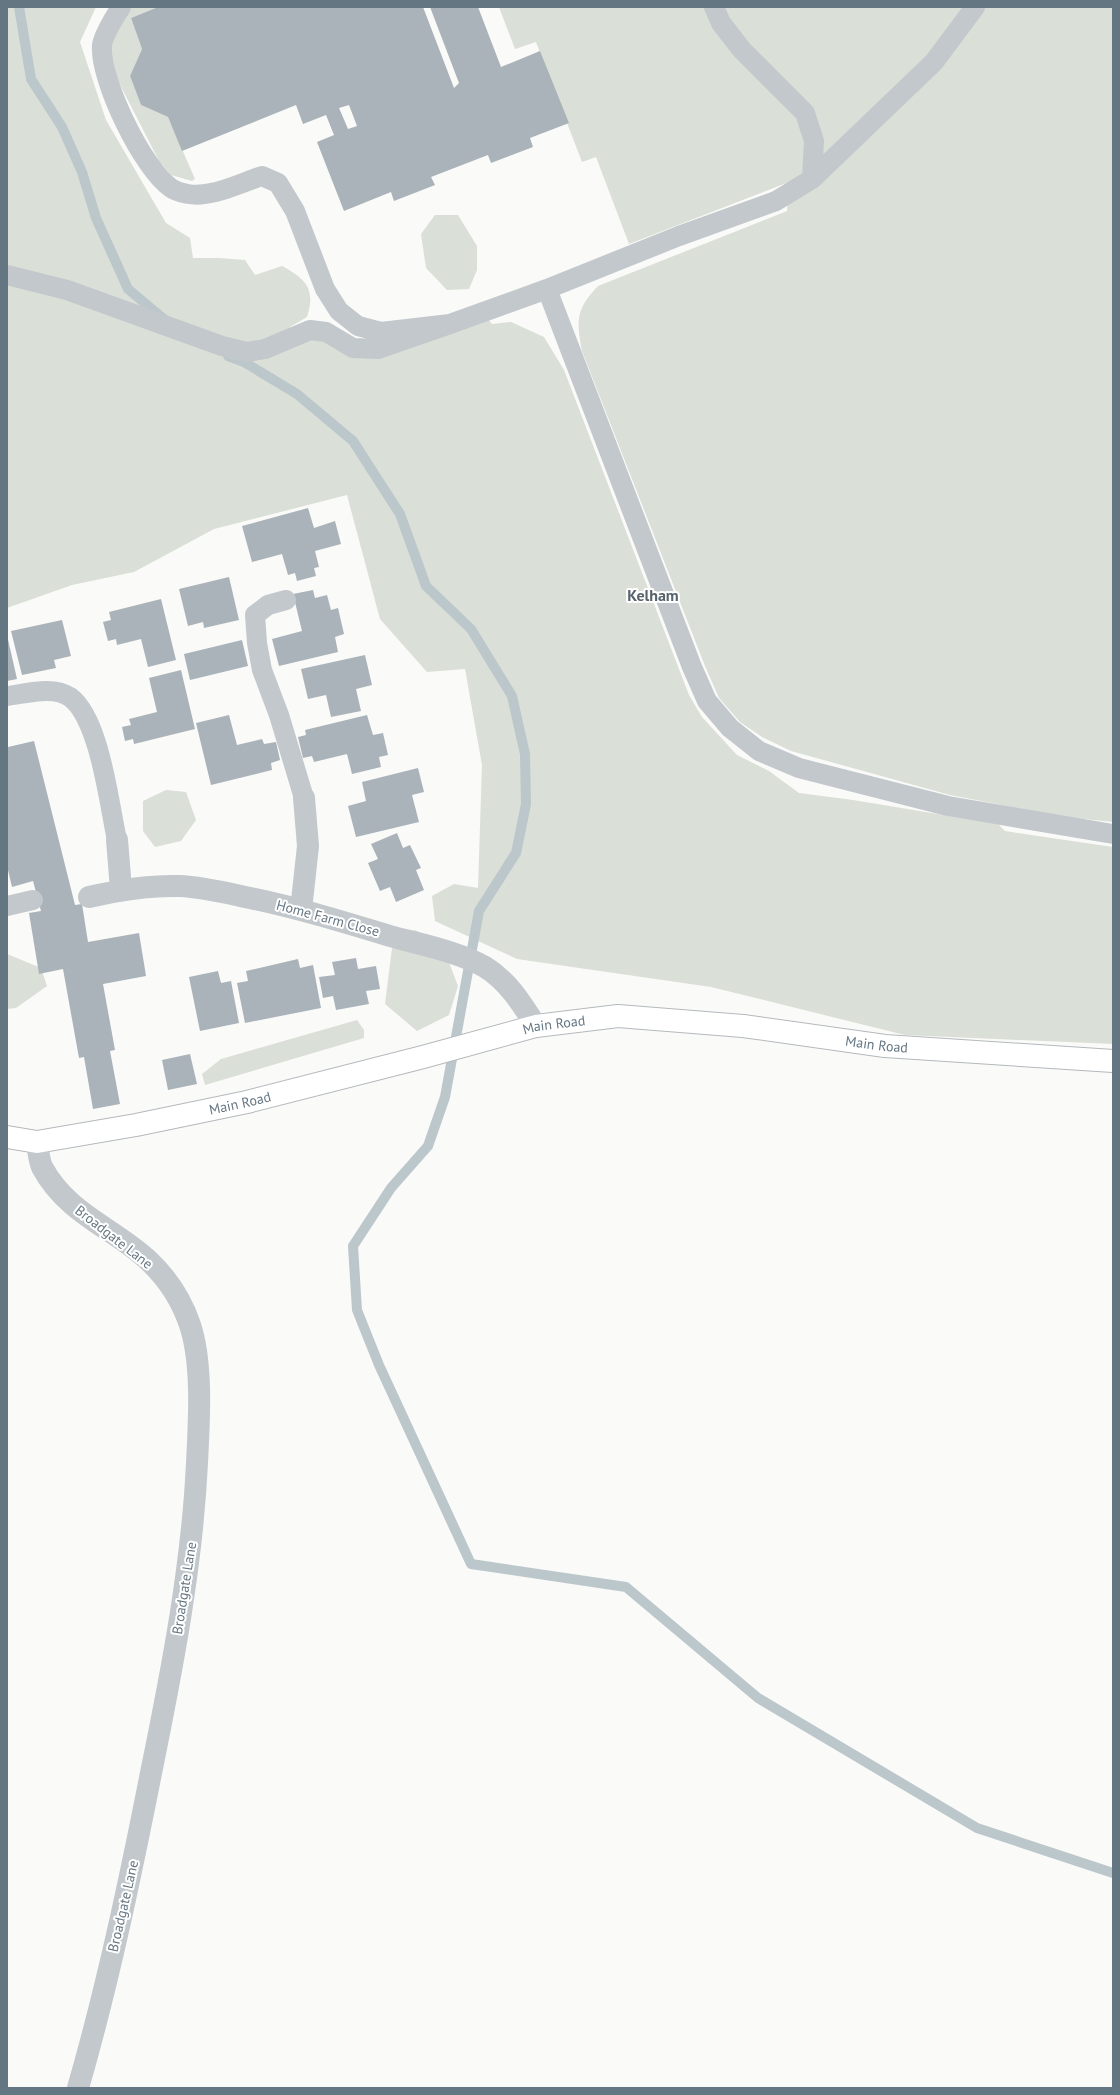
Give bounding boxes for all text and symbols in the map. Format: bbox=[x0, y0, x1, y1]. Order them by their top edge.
district label: Kelham bbox=[627, 585, 679, 605]
street label: Home Farm Close bbox=[275, 896, 381, 940]
street label: Main Road bbox=[521, 1011, 586, 1038]
street label: Main Road bbox=[844, 1032, 909, 1056]
street label: Main Road bbox=[207, 1087, 273, 1119]
street label: Broadgate Lane bbox=[72, 1201, 156, 1273]
street label: Broadgate Lane bbox=[168, 1540, 200, 1636]
street label: Broadgate Lane bbox=[104, 1858, 142, 1954]

